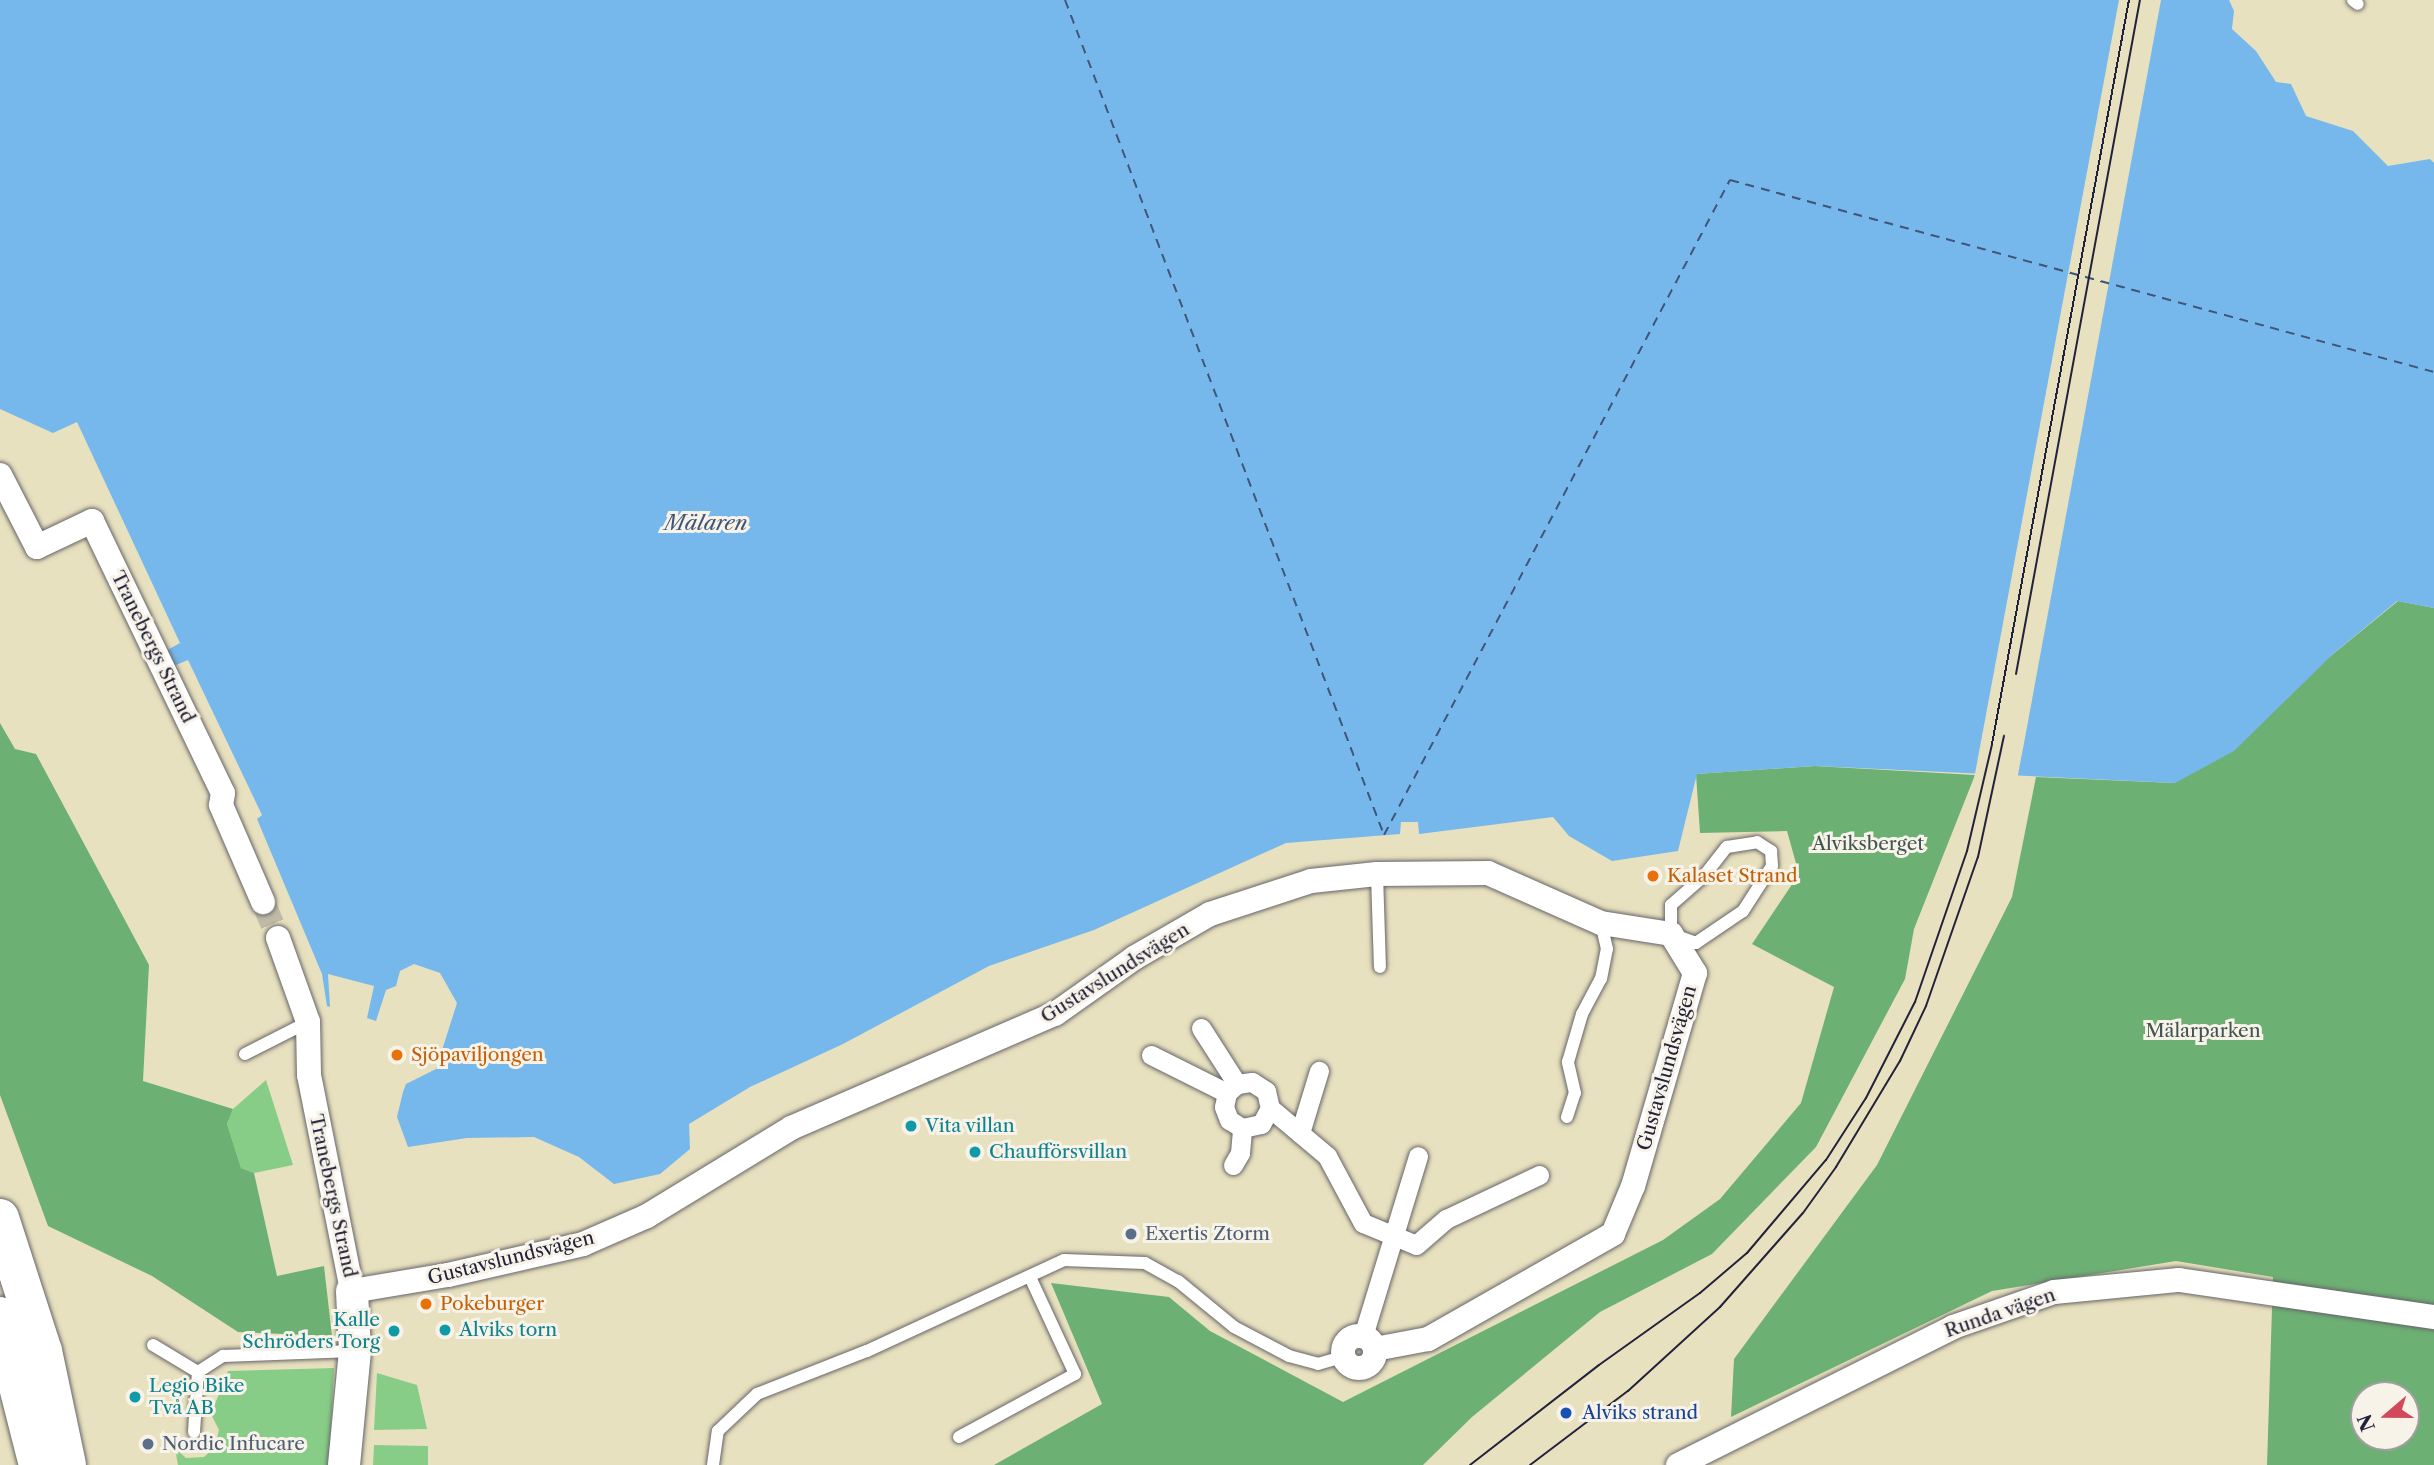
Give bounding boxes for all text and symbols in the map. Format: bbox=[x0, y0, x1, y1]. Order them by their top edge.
water label: Mälaren bbox=[665, 510, 747, 536]
street label: Tranebergs Strand bbox=[106, 567, 200, 727]
park label: Alviksberget bbox=[1812, 833, 1924, 855]
place label: Kalaset Strand bbox=[1667, 865, 1798, 887]
marker: Kalaset Strand bbox=[1645, 868, 1661, 884]
street label: Gustavslundsvägen bbox=[1037, 918, 1193, 1028]
street label: Gustavslundsvägen bbox=[1633, 983, 1701, 1153]
park label: Mälarparken bbox=[2145, 1020, 2261, 1042]
place label: Sjöpaviljongen bbox=[411, 1044, 544, 1066]
marker: Sjöpaviljongen bbox=[389, 1047, 405, 1063]
street label: Tranebergs Strand bbox=[305, 1112, 361, 1280]
place label: Vita villan bbox=[925, 1115, 1016, 1137]
marker: Vita villan bbox=[903, 1118, 919, 1134]
place label: Chaufförsvillan bbox=[989, 1141, 1127, 1163]
marker: Chaufförsvillan bbox=[967, 1144, 983, 1160]
place label: Exertis Ztorm bbox=[1145, 1223, 1270, 1245]
street label: Gustavslundsvägen bbox=[425, 1226, 597, 1290]
marker: Exertis Ztorm bbox=[1123, 1226, 1139, 1242]
street label: Runda vägen bbox=[1941, 1283, 2059, 1343]
place label: Pokeburger bbox=[440, 1293, 544, 1315]
marker: Pokeburger bbox=[418, 1296, 434, 1312]
place label: Kalle Schröders Torg bbox=[242, 1309, 380, 1353]
place label: Alviks torn bbox=[459, 1319, 557, 1341]
marker: Alviks torn bbox=[437, 1322, 453, 1338]
marker: Kalle Schröders Torg bbox=[386, 1323, 402, 1339]
place label: Legio Bike Två AB bbox=[149, 1375, 244, 1419]
north arrow bbox=[2350, 1381, 2420, 1451]
marker: Legio Bike Två AB bbox=[127, 1389, 143, 1405]
place label: Alviks strand bbox=[1582, 1402, 1698, 1424]
marker: Alviks strand bbox=[1556, 1403, 1576, 1423]
text: N bbox=[2353, 1411, 2380, 1434]
place label: Nordic Infucare bbox=[162, 1433, 305, 1455]
marker: Nordic Infucare bbox=[140, 1436, 156, 1452]

